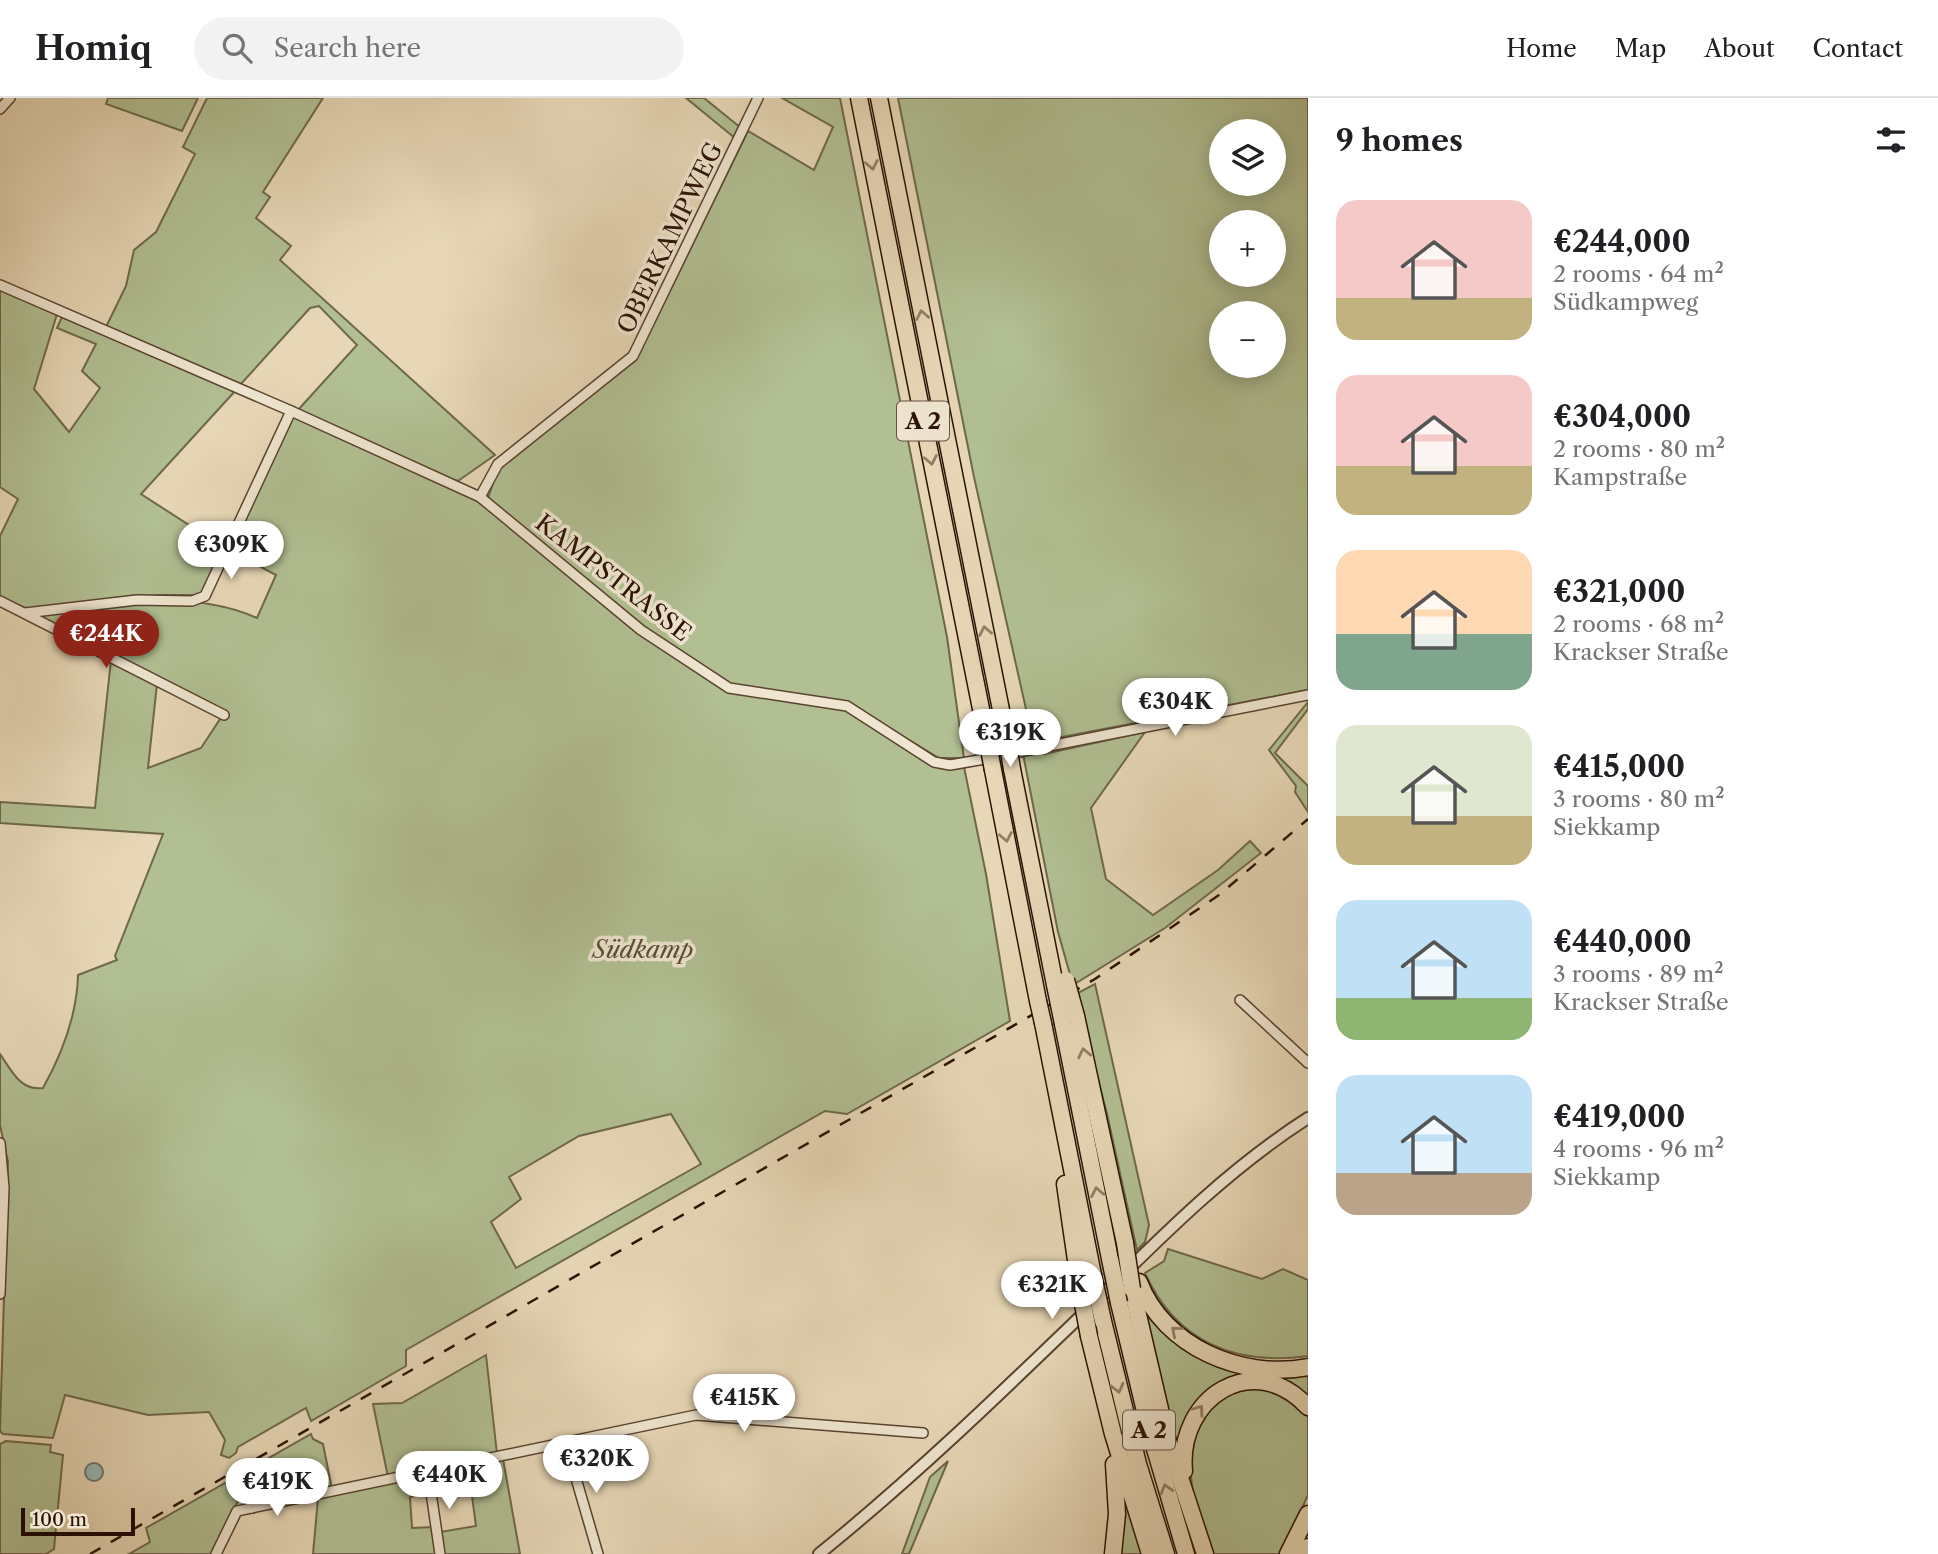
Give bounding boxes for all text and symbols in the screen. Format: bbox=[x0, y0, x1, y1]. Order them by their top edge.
search box bbox=[194, 17, 684, 80]
text: Homiq bbox=[35, 28, 152, 69]
icon: search bbox=[218, 29, 256, 67]
text: Search here bbox=[274, 32, 421, 64]
text: Home bbox=[1506, 34, 1577, 63]
text: Map bbox=[1615, 34, 1666, 63]
text: About bbox=[1704, 34, 1775, 63]
text: Contact bbox=[1813, 34, 1903, 63]
map controls bbox=[1209, 119, 1286, 378]
button: layers bbox=[1209, 119, 1286, 196]
icon: filters bbox=[1872, 121, 1910, 159]
text: 9 homes bbox=[1336, 122, 1463, 159]
street label: OBERKAMPWEG bbox=[611, 137, 728, 338]
one-way arrow bbox=[864, 159, 879, 171]
button: + bbox=[1209, 210, 1286, 287]
text: €244,000 bbox=[1553, 223, 1691, 260]
icon: home bbox=[1392, 228, 1476, 312]
text: 2 rooms · 64 m² bbox=[1553, 260, 1724, 288]
text: Südkampweg bbox=[1553, 288, 1698, 316]
button: − bbox=[1209, 301, 1286, 378]
one-way arrow bbox=[915, 309, 930, 321]
text: €304,000 bbox=[1553, 398, 1691, 435]
road number: A 2 bbox=[897, 402, 949, 440]
icon: home bbox=[1392, 403, 1476, 487]
text: 2 rooms · 80 m² bbox=[1553, 435, 1725, 463]
one-way arrow bbox=[923, 454, 938, 466]
text: Kampstraße bbox=[1553, 463, 1687, 491]
street label: KAMPSTRASSE bbox=[530, 508, 697, 647]
pin: €309K bbox=[182, 522, 280, 581]
text: €309K bbox=[194, 530, 268, 558]
text: €321,000 bbox=[1553, 573, 1685, 610]
icon: home bbox=[1392, 578, 1476, 662]
pin: €244K bbox=[57, 610, 155, 670]
text: 2 rooms · 68 m² bbox=[1553, 610, 1724, 638]
text: €244K bbox=[69, 619, 143, 647]
one-way arrow bbox=[978, 625, 993, 637]
text: Krackser Straße bbox=[1553, 638, 1729, 666]
pin: €304K bbox=[1126, 678, 1224, 738]
text: €304K bbox=[1138, 687, 1212, 715]
pin: €319K bbox=[961, 710, 1059, 769]
text: €319K bbox=[975, 718, 1045, 746]
text: €415,000 bbox=[1553, 748, 1685, 785]
icon: home bbox=[1392, 753, 1476, 837]
text: 3 rooms · 80 m² bbox=[1553, 785, 1725, 813]
text: Siekkamp bbox=[1553, 813, 1661, 841]
one-way arrow bbox=[998, 831, 1013, 843]
text: €440,000 bbox=[1553, 923, 1692, 960]
icon: home bbox=[1392, 928, 1476, 1012]
park label: Südkamp bbox=[591, 935, 693, 964]
text: 3 rooms · 89 m² bbox=[1553, 960, 1724, 988]
text: Krackser Straße bbox=[1553, 988, 1729, 1016]
one-way arrow bbox=[1078, 1047, 1093, 1059]
text: €419,000 bbox=[1553, 1098, 1685, 1135]
icon: home bbox=[1392, 1103, 1476, 1187]
text: 4 rooms · 96 m² bbox=[1553, 1135, 1724, 1163]
text: Siekkamp bbox=[1553, 1163, 1661, 1191]
one-way arrow bbox=[1090, 1186, 1105, 1198]
pin: €321K bbox=[1003, 1262, 1101, 1321]
text: €321K bbox=[1017, 1270, 1087, 1298]
one-way arrow bbox=[1171, 1327, 1184, 1340]
pin: €415K bbox=[695, 1374, 793, 1434]
one-way arrow bbox=[1110, 1382, 1124, 1394]
text: €415K bbox=[709, 1383, 779, 1411]
one-way arrow bbox=[1191, 1405, 1203, 1417]
road number: A 2 bbox=[1123, 1410, 1175, 1450]
pin: €320K bbox=[547, 1436, 645, 1495]
text: €320K bbox=[559, 1444, 633, 1472]
pin: €440K bbox=[400, 1452, 498, 1511]
pin: €419K bbox=[228, 1458, 326, 1518]
text: €440K bbox=[412, 1460, 486, 1488]
text: €419K bbox=[242, 1467, 312, 1495]
one-way arrow bbox=[1159, 1483, 1174, 1495]
scale bar bbox=[21, 1505, 135, 1537]
text: 100 m bbox=[32, 1508, 87, 1531]

